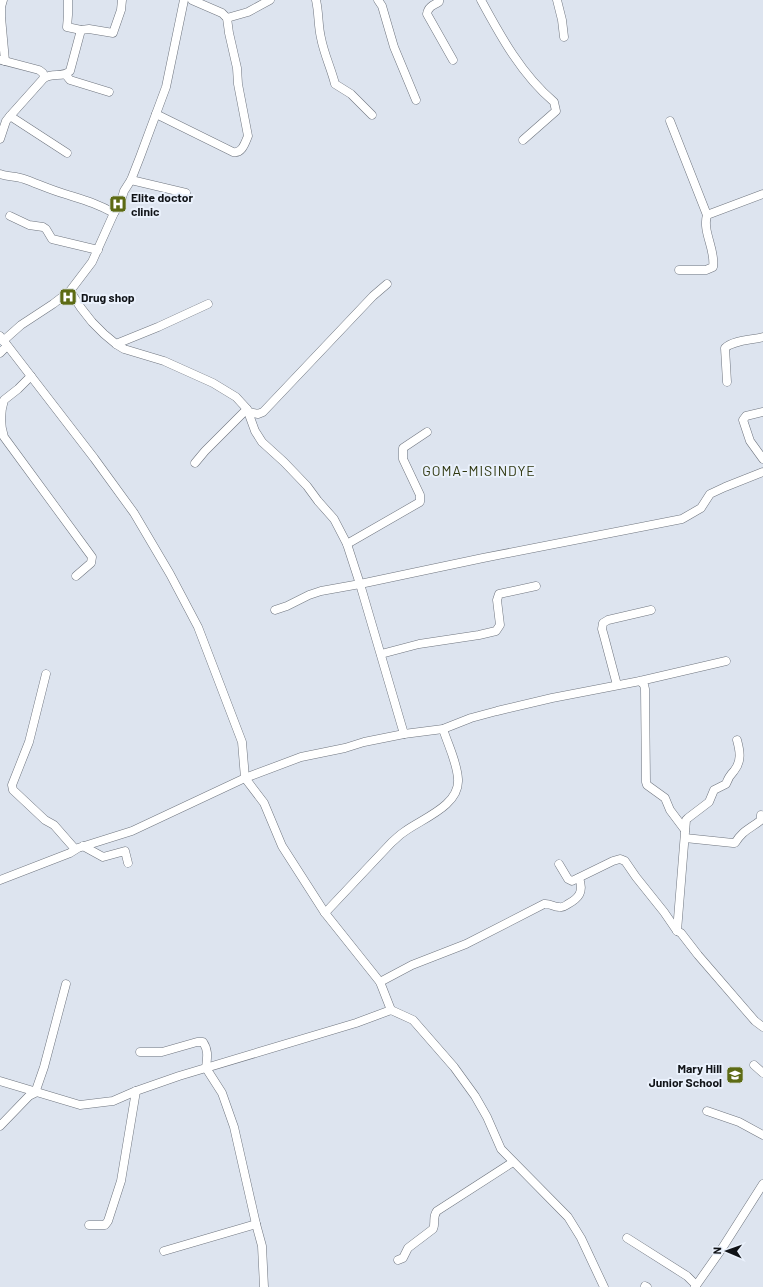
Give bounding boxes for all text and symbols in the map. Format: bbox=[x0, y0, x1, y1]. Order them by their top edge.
place label: Elite doctor clinic bbox=[131, 190, 194, 218]
hospital icon: Elite doctor clinic bbox=[108, 194, 128, 214]
hospital icon: Drug shop bbox=[58, 287, 78, 307]
place label: Drug shop bbox=[81, 290, 135, 304]
district label: GOMA-MISINDYE bbox=[422, 462, 536, 479]
place label: Mary Hill Junior School bbox=[649, 1061, 722, 1089]
school or university icon: Mary Hill Junior School bbox=[725, 1065, 745, 1085]
north arrow bbox=[707, 1231, 747, 1271]
text: N bbox=[710, 1247, 723, 1255]

